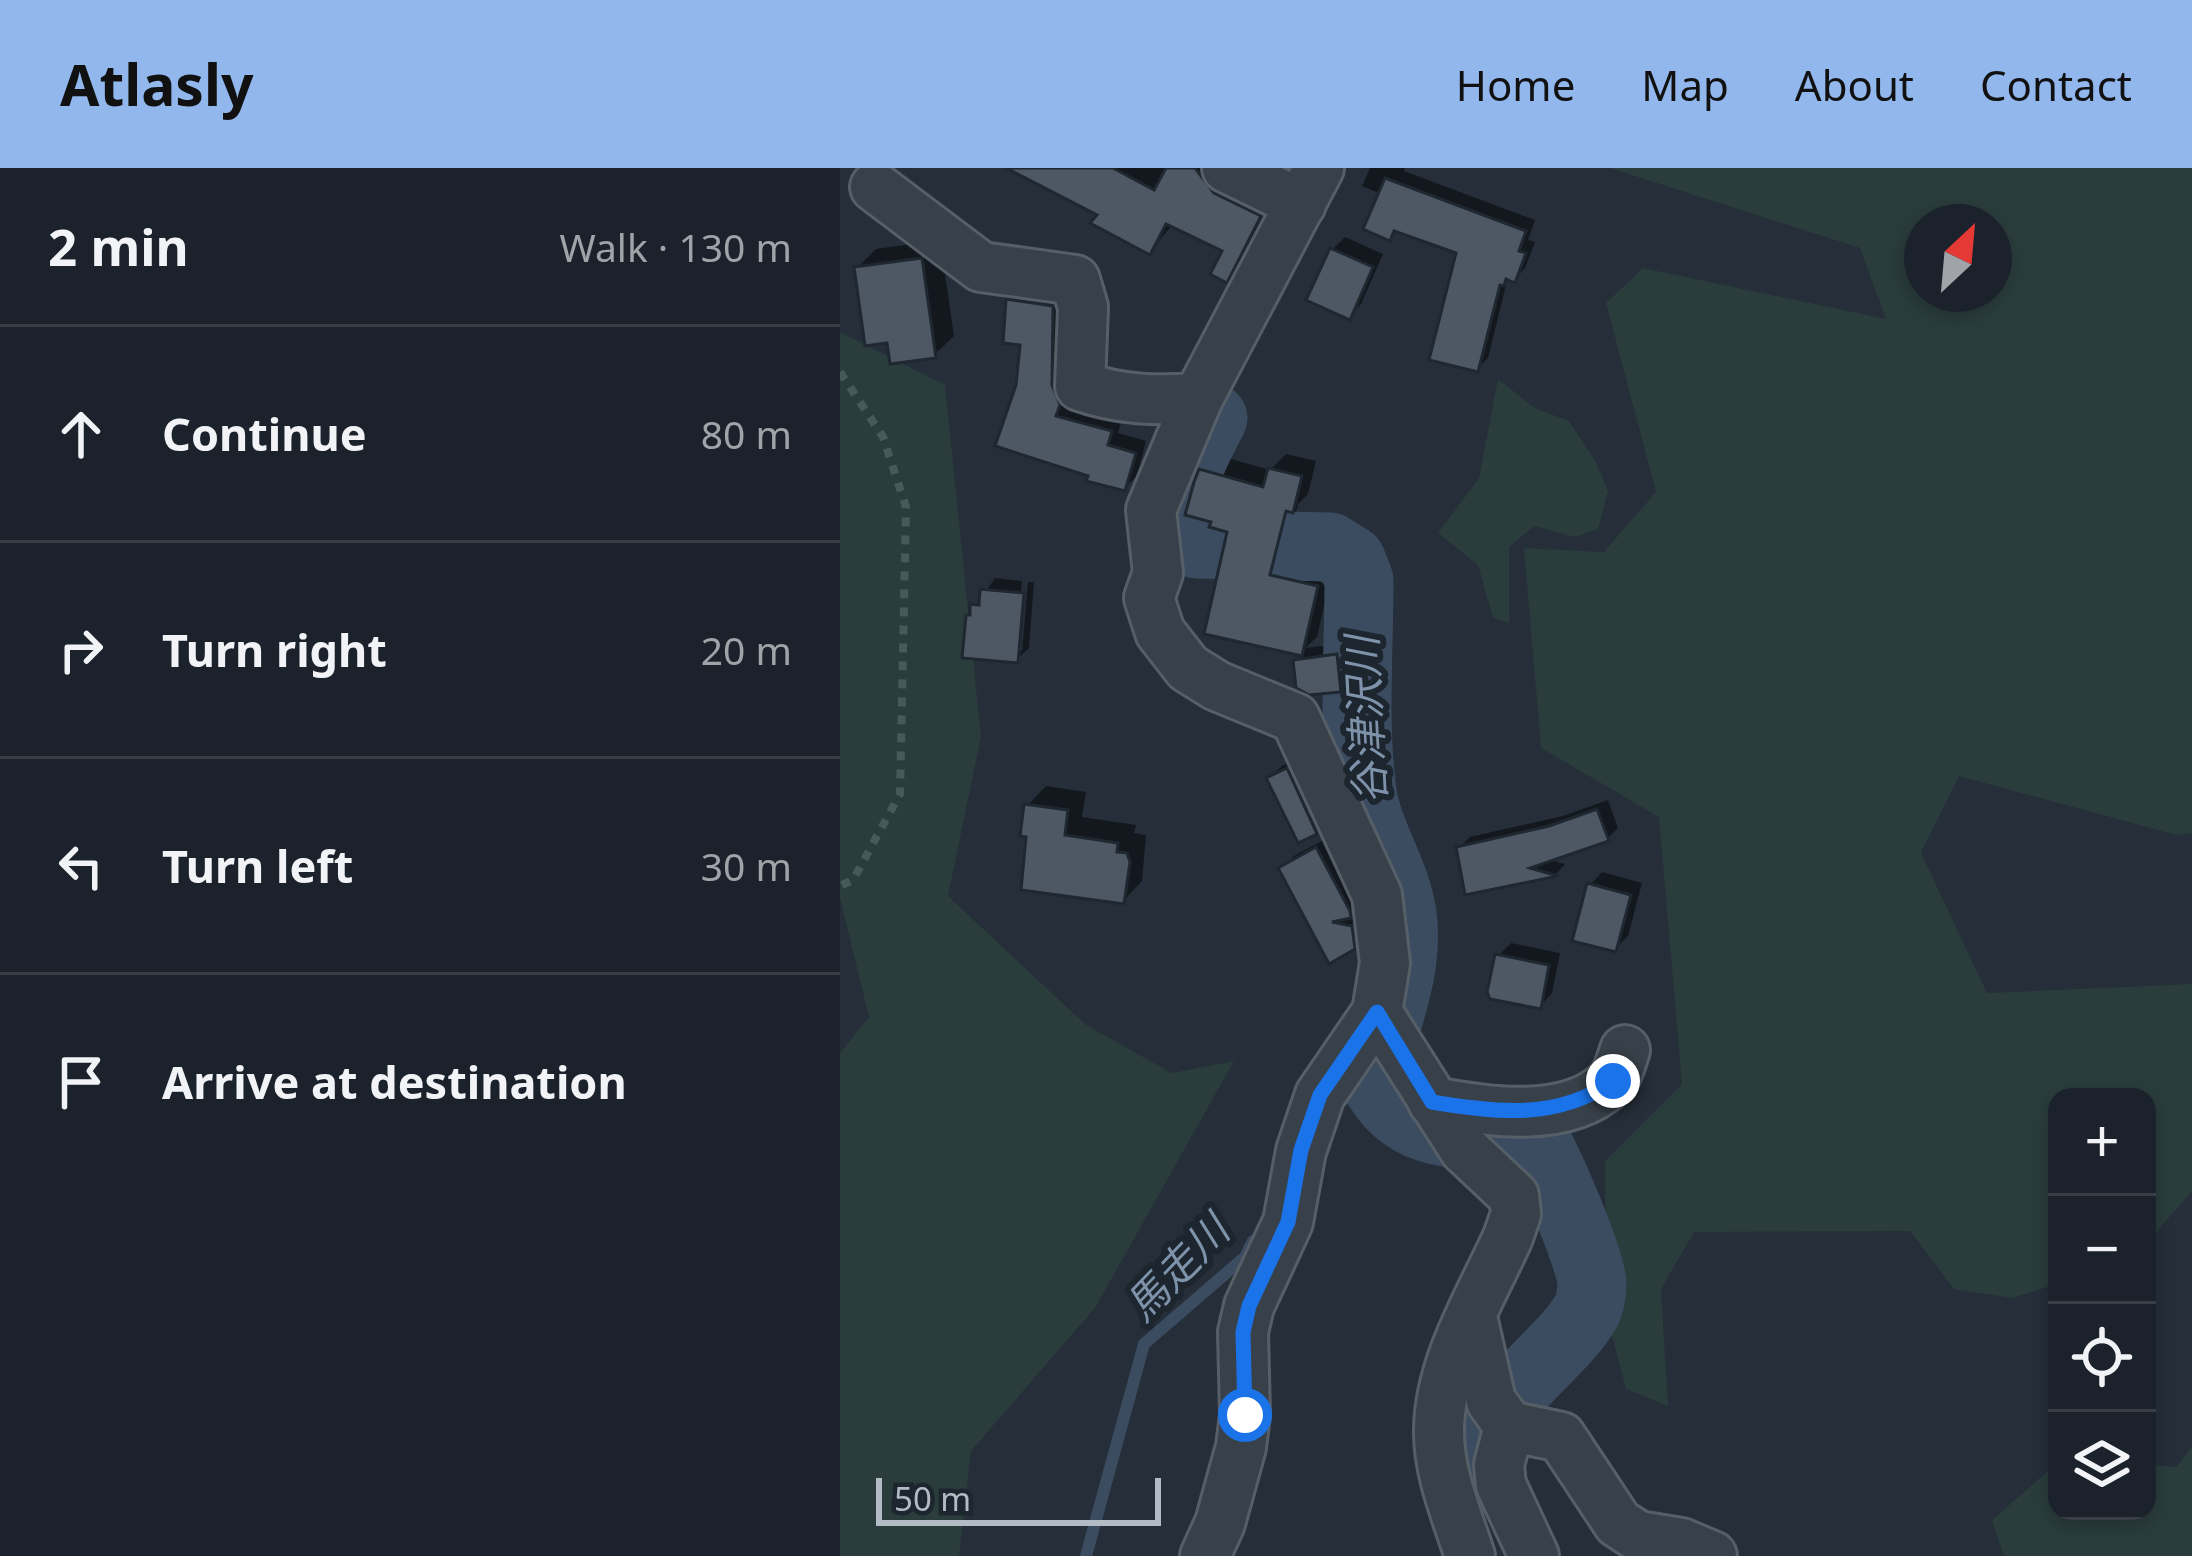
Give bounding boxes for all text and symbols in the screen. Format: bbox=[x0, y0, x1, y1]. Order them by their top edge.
text: Atlasly bbox=[60, 45, 253, 123]
text: Home bbox=[1456, 56, 1575, 113]
text: Map bbox=[1641, 56, 1729, 113]
text: About bbox=[1795, 56, 1914, 113]
text: Contact bbox=[1980, 56, 2132, 113]
north arrow bbox=[1904, 204, 2012, 312]
text: 2 min bbox=[48, 211, 189, 281]
text: Walk · 130 m bbox=[559, 220, 792, 273]
icon: ahead bbox=[48, 401, 114, 467]
text: Continue bbox=[162, 403, 367, 464]
text: 80 m bbox=[701, 407, 792, 460]
icon: right bbox=[48, 617, 114, 683]
text: Turn right bbox=[162, 619, 387, 680]
text: 20 m bbox=[701, 623, 792, 676]
water label: 谷津沢川 bbox=[1331, 631, 1397, 805]
icon: left bbox=[48, 833, 114, 899]
text: Turn left bbox=[162, 835, 353, 896]
text: 30 m bbox=[701, 839, 792, 892]
icon: arrive bbox=[48, 1049, 114, 1115]
text: Arrive at destination bbox=[162, 1051, 627, 1112]
route end bbox=[1586, 1054, 1640, 1108]
map controls bbox=[2048, 1088, 2156, 1520]
button: + bbox=[2048, 1088, 2156, 1196]
button: − bbox=[2048, 1196, 2156, 1304]
water label: 馬走川 bbox=[1112, 1199, 1243, 1332]
button: locate bbox=[2048, 1304, 2156, 1412]
route start bbox=[1218, 1388, 1272, 1442]
button: layers bbox=[2048, 1412, 2156, 1520]
scale bar bbox=[876, 1472, 1161, 1525]
text: 50 m bbox=[894, 1476, 971, 1521]

